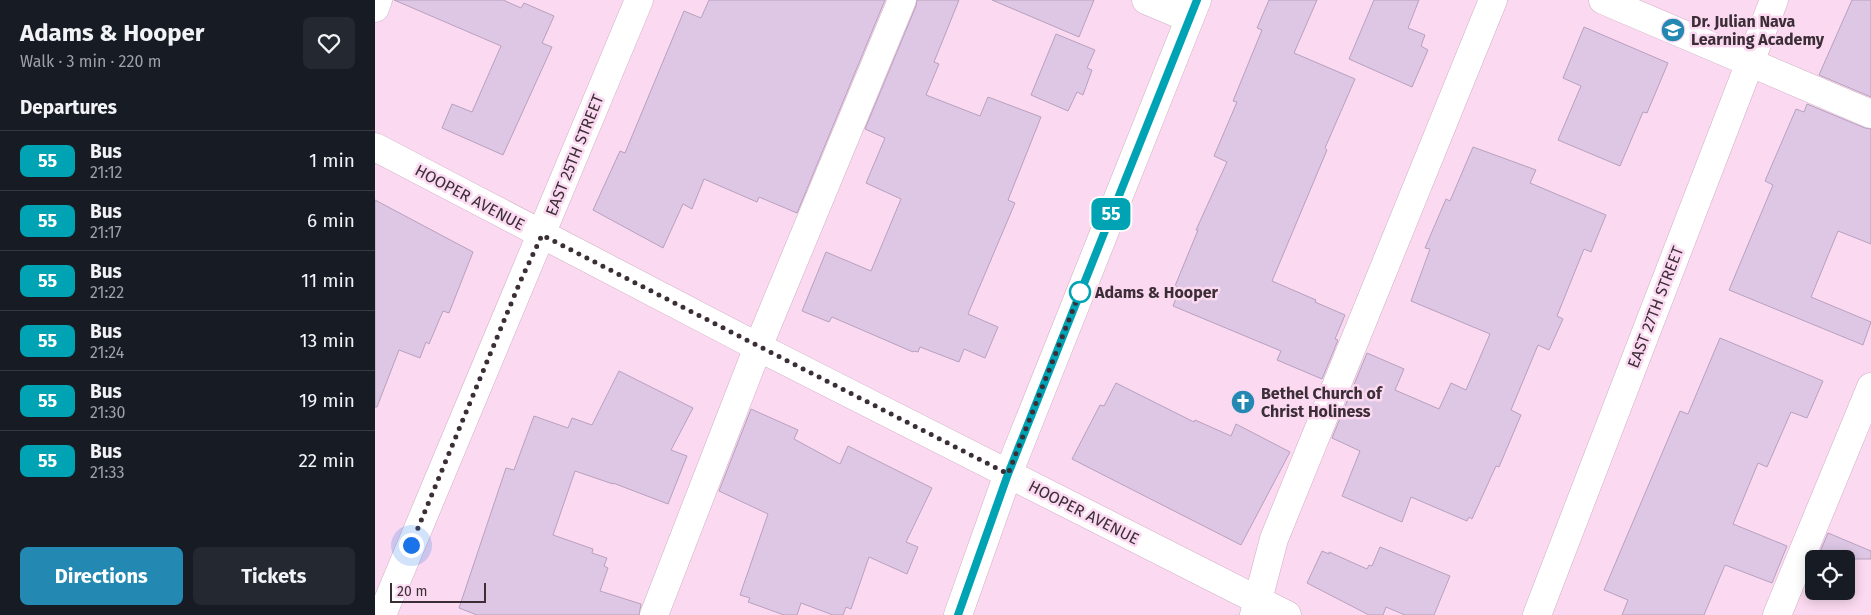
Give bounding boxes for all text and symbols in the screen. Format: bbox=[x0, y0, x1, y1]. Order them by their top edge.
place label: Dr. Julian Nava Learning Academy bbox=[1691, 12, 1825, 49]
button: heart bbox=[303, 17, 355, 69]
school or university icon: Dr. Julian Nava Learning Academy bbox=[1660, 17, 1686, 43]
text: Adams & Hooper bbox=[20, 19, 204, 47]
text: Walk · 3 min · 220 m bbox=[20, 52, 161, 71]
street label: EAST 25TH STREET bbox=[541, 91, 608, 219]
text: Departures bbox=[20, 96, 117, 119]
text: Bus bbox=[90, 140, 122, 163]
text: 1 min bbox=[309, 149, 355, 172]
text: 55 bbox=[38, 150, 57, 172]
street label: HOOPER AVENUE bbox=[412, 161, 528, 234]
text: 21:12 bbox=[90, 163, 123, 182]
line badge: 55 bbox=[1089, 198, 1133, 230]
text: Bus bbox=[90, 200, 122, 223]
text: 55 bbox=[1101, 203, 1121, 225]
text: 6 min bbox=[307, 209, 355, 232]
text: 55 bbox=[38, 210, 57, 232]
text: 21:17 bbox=[90, 223, 122, 242]
street label: EAST 27TH STREET bbox=[1624, 243, 1688, 371]
text: Bus bbox=[90, 260, 122, 283]
text: 11 min bbox=[301, 269, 355, 292]
text: 55 bbox=[38, 270, 57, 292]
marker: Adams & Hooper bbox=[1069, 281, 1091, 303]
text: 21:22 bbox=[90, 283, 124, 302]
place label: Adams & Hooper bbox=[1094, 283, 1219, 302]
text: Bus bbox=[90, 320, 122, 343]
text: 13 min bbox=[299, 329, 355, 352]
text: 55 bbox=[38, 330, 57, 352]
text: 21:24 bbox=[90, 343, 124, 362]
text: Bus bbox=[90, 380, 122, 403]
place label: Bethel Church of Christ Holiness bbox=[1261, 384, 1383, 421]
text: 19 min bbox=[299, 389, 355, 412]
church icon: Bethel Church of Christ Holiness bbox=[1230, 389, 1256, 415]
text: 55 bbox=[38, 390, 57, 412]
text: 21:30 bbox=[90, 403, 125, 422]
text: Bus bbox=[90, 440, 122, 463]
text: 22 min bbox=[298, 449, 355, 472]
text: 55 bbox=[38, 450, 57, 472]
text: 21:33 bbox=[90, 463, 124, 482]
street label: HOOPER AVENUE bbox=[1025, 476, 1142, 548]
your location bbox=[399, 533, 424, 558]
button: Directions bbox=[20, 547, 183, 605]
button: Tickets bbox=[193, 547, 355, 605]
map controls bbox=[1805, 550, 1855, 600]
button: locate bbox=[1805, 550, 1855, 600]
scale bar bbox=[390, 580, 486, 603]
text: 20 m bbox=[397, 583, 427, 600]

